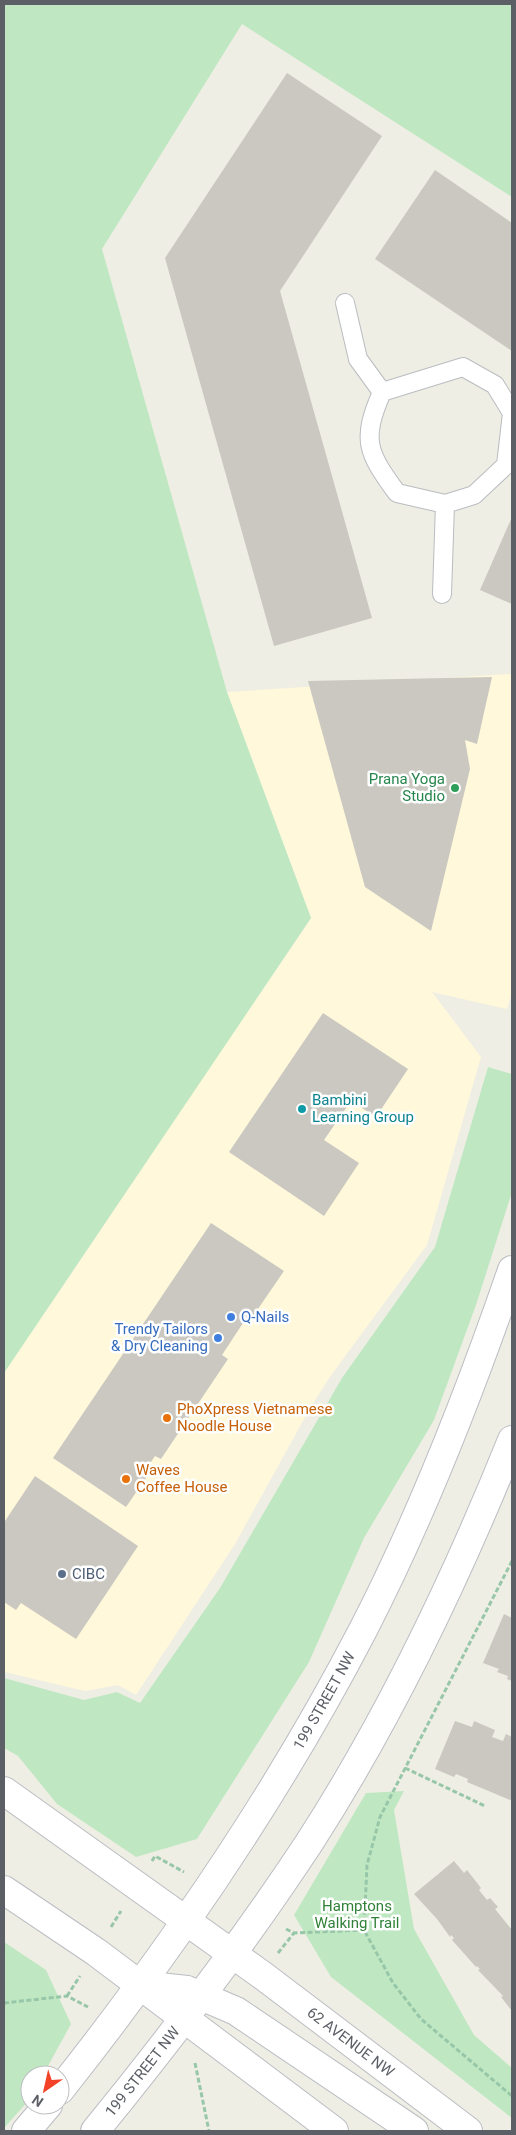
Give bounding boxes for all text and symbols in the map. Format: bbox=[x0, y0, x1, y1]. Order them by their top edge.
place label: Prana Yoga Studio bbox=[369, 770, 445, 805]
marker: Prana Yoga Studio bbox=[449, 782, 461, 794]
place label: Bambini Learning Group bbox=[312, 1091, 414, 1126]
marker: Bambini Learning Group bbox=[296, 1103, 308, 1115]
place label: Q-Nails bbox=[241, 1308, 289, 1326]
marker: Q-Nails bbox=[225, 1311, 237, 1323]
place label: Trendy Tailors & Dry Cleaning bbox=[111, 1320, 208, 1355]
marker: Trendy Tailors & Dry Cleaning bbox=[212, 1332, 224, 1344]
place label: PhoXpress Vietnamese Noodle House bbox=[177, 1400, 333, 1435]
marker: PhoXpress Vietnamese Noodle House bbox=[161, 1412, 173, 1424]
place label: Waves Coffee House bbox=[136, 1461, 227, 1496]
marker: Waves Coffee House bbox=[120, 1473, 132, 1485]
place label: CIBC bbox=[72, 1565, 105, 1583]
marker: CIBC bbox=[56, 1568, 68, 1580]
street label: 199 STREET NW bbox=[289, 1649, 359, 1753]
park label: Hamptons Walking Trail bbox=[315, 1897, 399, 1932]
street label: 62 AVENUE NW bbox=[303, 2003, 398, 2081]
street label: 199 STREET NW bbox=[101, 2023, 183, 2120]
north arrow bbox=[20, 2065, 70, 2115]
text: N bbox=[29, 2091, 46, 2110]

